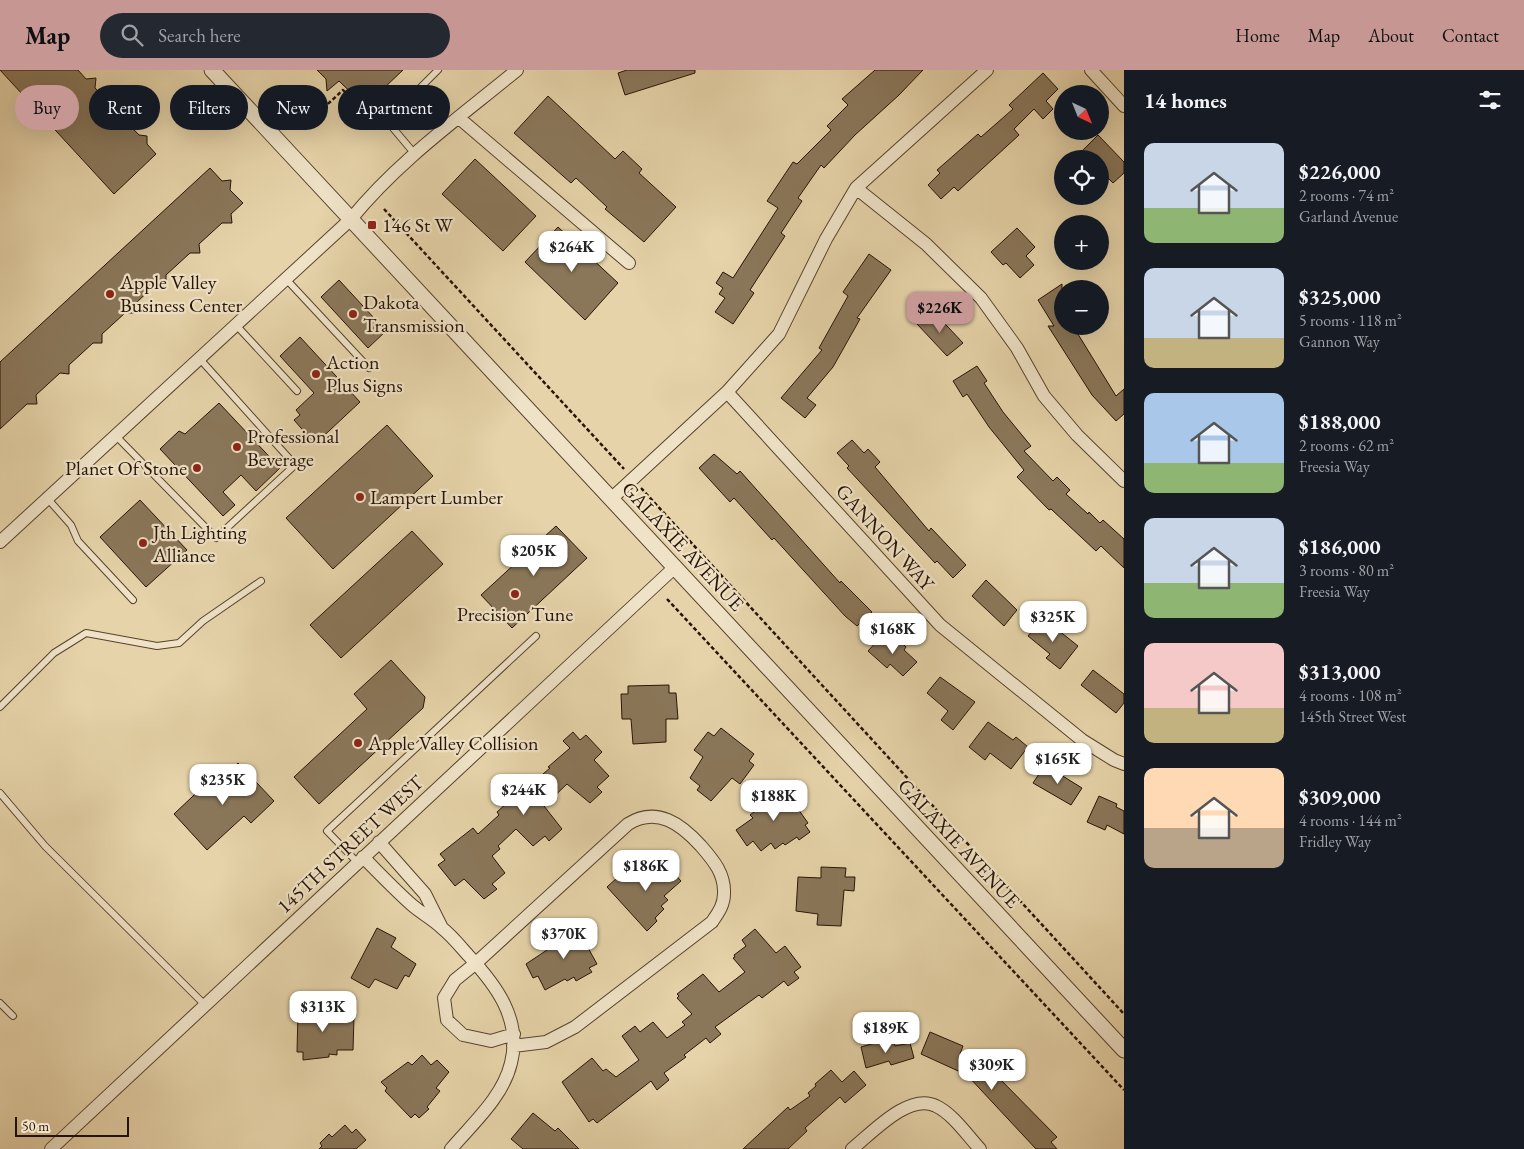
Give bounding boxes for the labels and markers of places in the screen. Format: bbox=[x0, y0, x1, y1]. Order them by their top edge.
place label: 146 St W bbox=[382, 212, 453, 238]
marker: 146 St W bbox=[366, 219, 378, 231]
pin: $264K bbox=[537, 230, 607, 273]
place label: Apple Valley Business Center bbox=[119, 269, 243, 318]
marker: Apple Valley Business Center bbox=[104, 288, 116, 300]
place label: Dakota Transmission bbox=[363, 289, 465, 338]
pin: $226K bbox=[905, 292, 975, 334]
marker: Dakota Transmission bbox=[347, 308, 359, 320]
place label: Action Plus Signs bbox=[325, 349, 403, 398]
marker: Action Plus Signs bbox=[310, 368, 322, 380]
place label: Professional Beverage bbox=[247, 423, 340, 472]
marker: Professional Beverage bbox=[231, 441, 243, 453]
place label: Planet Of Stone bbox=[65, 455, 187, 481]
marker: Planet Of Stone bbox=[191, 462, 203, 474]
place label: Lampert Lumber bbox=[370, 484, 503, 510]
marker: Lampert Lumber bbox=[354, 491, 366, 503]
place label: Jth Lighting Alliance bbox=[151, 519, 247, 568]
pin: $205K bbox=[499, 534, 569, 577]
marker: Jth Lighting Alliance bbox=[137, 537, 149, 549]
marker: Precision Tune bbox=[509, 588, 521, 600]
pin: $325K bbox=[1018, 600, 1088, 643]
place label: Precision Tune bbox=[457, 601, 573, 627]
pin: $168K bbox=[858, 612, 928, 655]
place label: Apple Valley Collision bbox=[367, 730, 539, 756]
marker: Apple Valley Collision bbox=[352, 737, 364, 749]
pin: $165K bbox=[1023, 742, 1093, 785]
pin: $235K bbox=[188, 764, 258, 806]
pin: $244K bbox=[489, 774, 559, 816]
pin: $188K bbox=[739, 780, 809, 822]
pin: $186K bbox=[611, 850, 681, 892]
pin: $370K bbox=[529, 918, 599, 960]
pin: $313K bbox=[288, 990, 358, 1033]
pin: $189K bbox=[851, 1012, 921, 1054]
pin: $309K bbox=[957, 1048, 1027, 1091]

